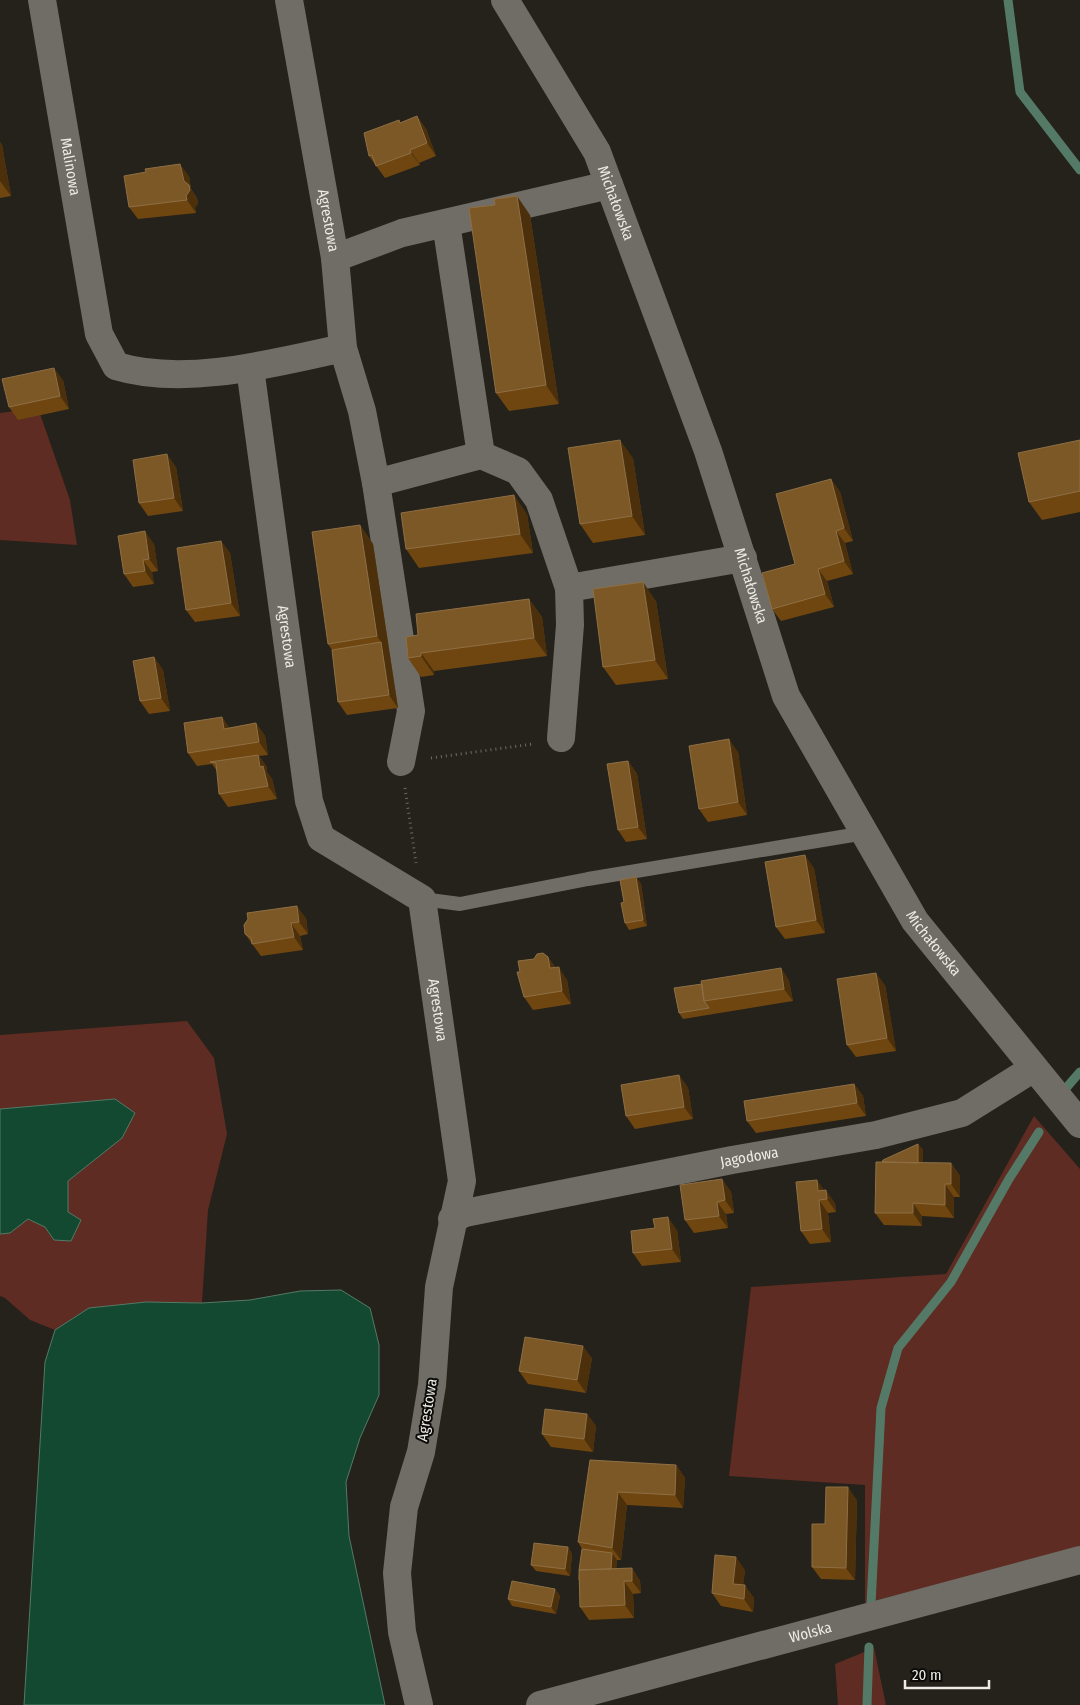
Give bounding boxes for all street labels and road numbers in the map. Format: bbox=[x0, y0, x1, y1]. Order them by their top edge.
street label: Malinowa bbox=[57, 136, 84, 197]
street label: Michałowska bbox=[594, 163, 638, 243]
street label: Agrestowa bbox=[314, 188, 343, 253]
street label: Michałowska bbox=[730, 546, 771, 626]
street label: Agrestowa bbox=[273, 604, 300, 669]
street label: Michałowska bbox=[902, 908, 965, 980]
street label: Agrestowa bbox=[424, 977, 451, 1043]
street label: Jagodowa bbox=[718, 1143, 780, 1171]
street label: Agrestowa bbox=[413, 1377, 441, 1443]
street label: Wolska bbox=[787, 1618, 834, 1647]

